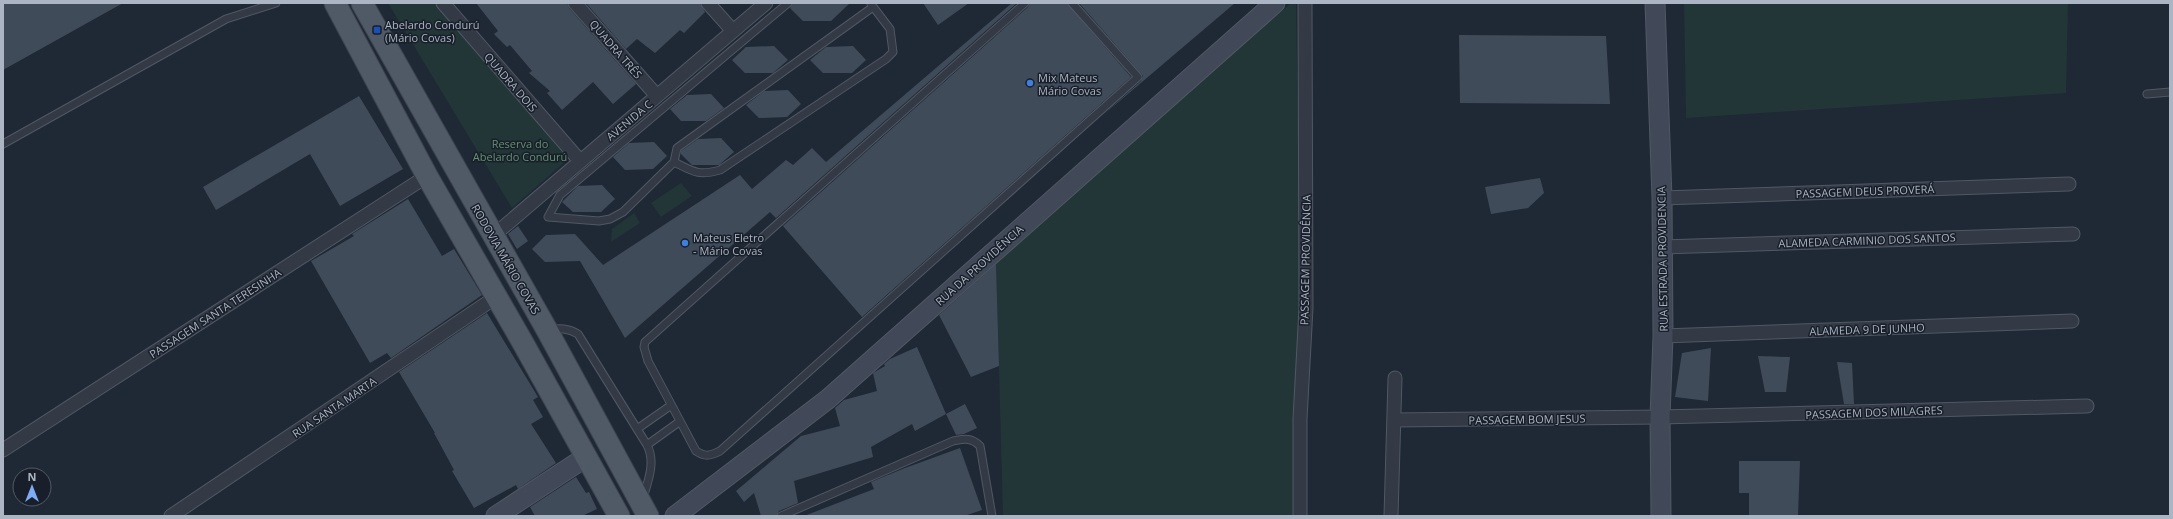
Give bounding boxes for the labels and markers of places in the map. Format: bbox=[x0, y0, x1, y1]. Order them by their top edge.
place label: Abelardo Condurú (Mário Covas) bbox=[385, 17, 479, 45]
marker: Abelardo Condurú (Mário Covas) bbox=[372, 25, 382, 35]
place label: Mix Mateus Mário Covas bbox=[1038, 70, 1101, 98]
marker: Mix Mateus Mário Covas bbox=[1025, 78, 1035, 88]
place label: Mateus Eletro - Mário Covas bbox=[693, 230, 764, 258]
marker: Mateus Eletro - Mário Covas bbox=[680, 238, 690, 248]

